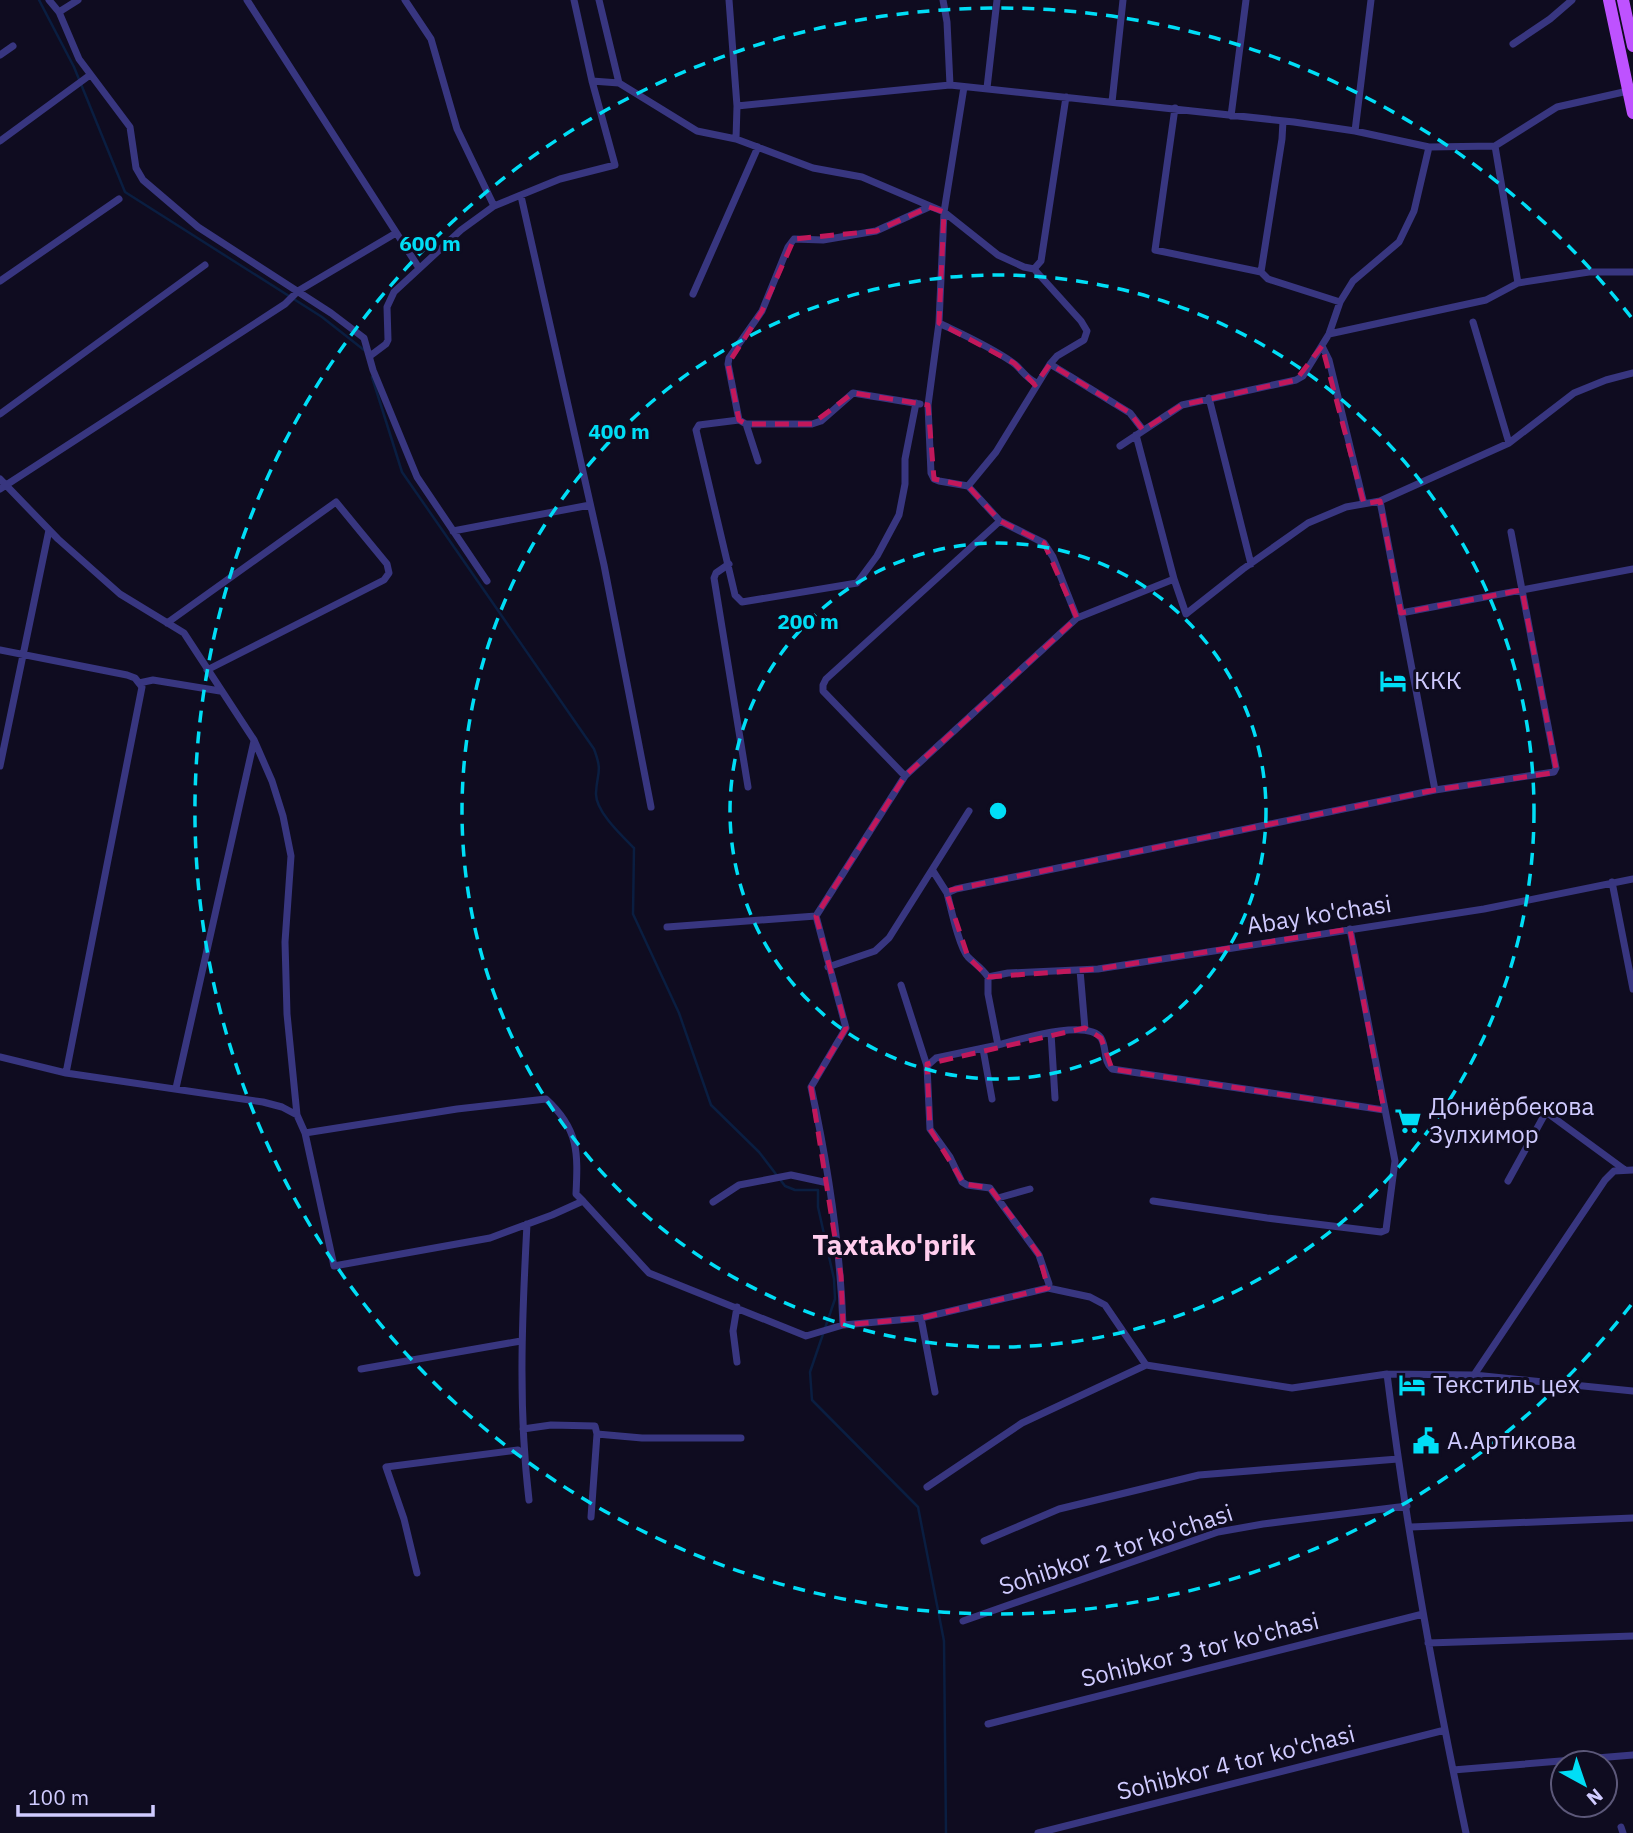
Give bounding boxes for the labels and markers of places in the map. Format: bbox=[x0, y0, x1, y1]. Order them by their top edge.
place label: ККК bbox=[1414, 664, 1462, 696]
hotel icon: ККК bbox=[1378, 666, 1408, 696]
centre of rings bbox=[986, 799, 1010, 823]
place label: Дониёрбекова Зулхимор bbox=[1429, 1090, 1594, 1150]
supermarket icon: Дониёрбекова Зулхимор bbox=[1393, 1106, 1423, 1136]
place label: Текстиль цех bbox=[1433, 1368, 1580, 1400]
hotel icon: Текстиль цех bbox=[1397, 1370, 1427, 1400]
place label: А.Артикова bbox=[1447, 1424, 1577, 1456]
public building icon: А.Артикова bbox=[1411, 1426, 1441, 1456]

